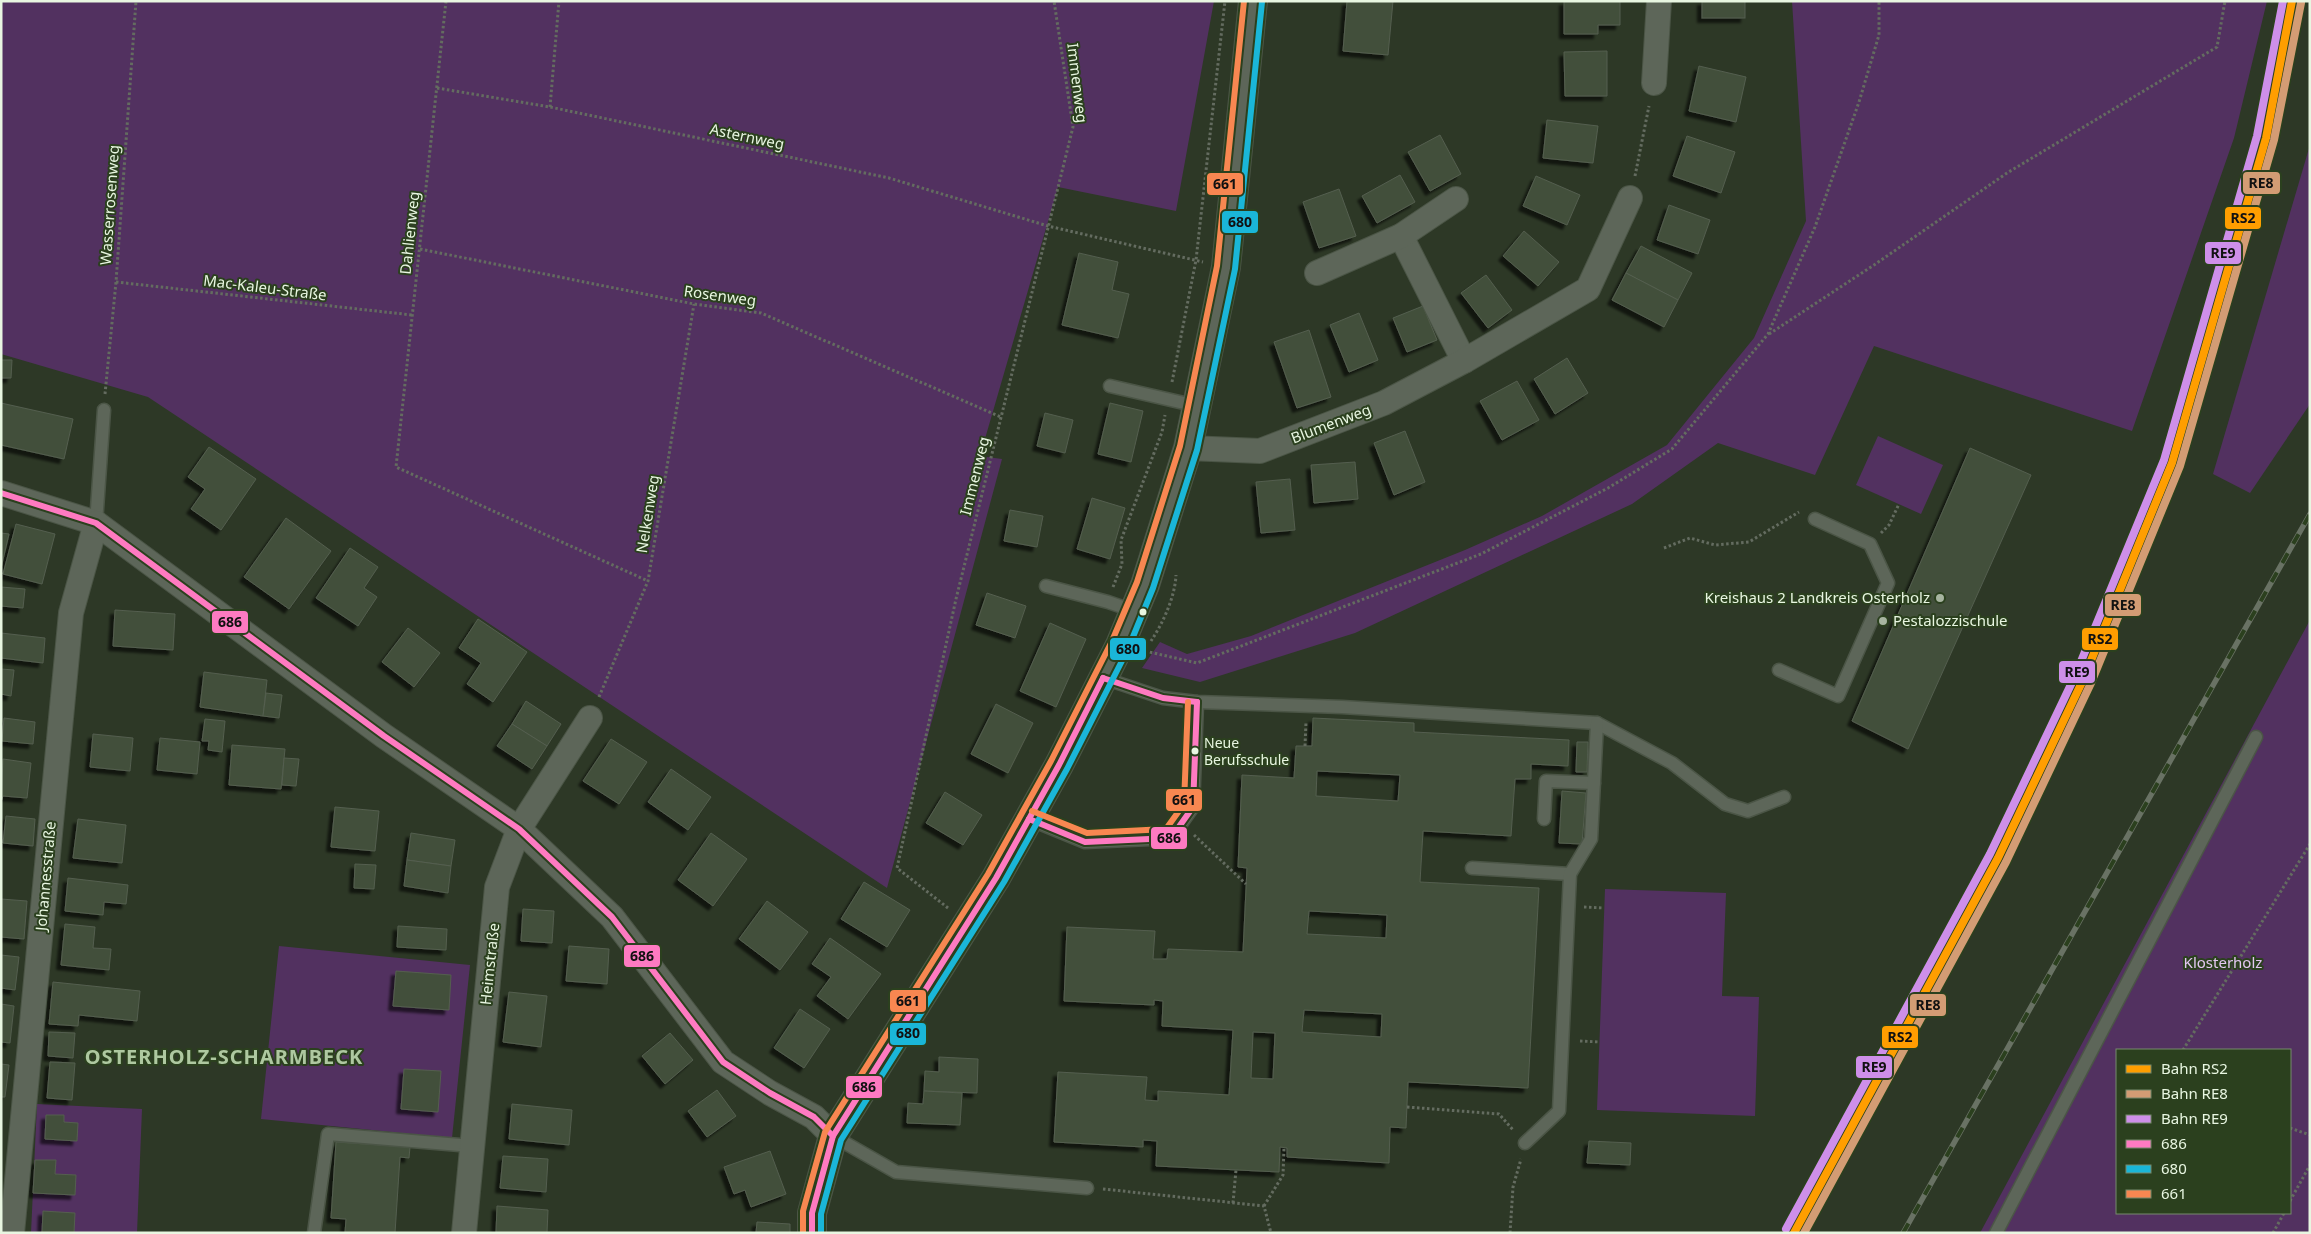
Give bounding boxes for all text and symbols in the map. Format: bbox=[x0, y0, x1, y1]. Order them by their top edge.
street label: Immenweg bbox=[1063, 42, 1093, 124]
street label: Asternweg bbox=[708, 118, 786, 154]
street label: Wasserrosenweg bbox=[95, 144, 123, 266]
line badge: RE8 bbox=[2242, 171, 2281, 195]
line badge: 661 bbox=[1206, 172, 1244, 196]
text: RE8 bbox=[2248, 173, 2274, 192]
text: 661 bbox=[1213, 174, 1237, 193]
street label: Dahlienweg bbox=[395, 190, 423, 276]
line badge: RS2 bbox=[2224, 206, 2262, 230]
text: RS2 bbox=[2231, 208, 2255, 227]
line badge: 680 bbox=[1221, 210, 1259, 234]
text: 680 bbox=[1228, 212, 1252, 231]
line badge: RE9 bbox=[2204, 241, 2242, 265]
text: RE9 bbox=[2210, 243, 2236, 262]
street label: Mac-Kaleu-Straße bbox=[202, 270, 328, 304]
street label: Rosenweg bbox=[683, 280, 758, 310]
street label: Blumenweg bbox=[1288, 399, 1373, 447]
street label: Immenweg bbox=[955, 434, 993, 517]
street label: Nelkenweg bbox=[631, 473, 663, 554]
place label: Kreishaus 2 Landkreis Osterholz bbox=[1704, 587, 1930, 607]
marker: Kreishaus 2 Landkreis Osterholz bbox=[1934, 592, 1946, 604]
line badge: RE8 bbox=[2104, 593, 2142, 617]
text: RE8 bbox=[2110, 595, 2136, 614]
unlabelled marker bbox=[1138, 607, 1148, 617]
line badge: 686 bbox=[211, 610, 249, 634]
place label: Pestalozzischule bbox=[1893, 610, 2008, 630]
text: 686 bbox=[218, 612, 242, 631]
marker: Pestalozzischule bbox=[1877, 615, 1889, 627]
line badge: RS2 bbox=[2081, 627, 2119, 651]
text: RS2 bbox=[2088, 629, 2112, 648]
line badge: 680 bbox=[1109, 637, 1147, 661]
text: 680 bbox=[1116, 639, 1140, 658]
line badge: RE9 bbox=[2058, 660, 2096, 684]
text: RE9 bbox=[2064, 662, 2090, 681]
place label: Neue Berufsschule bbox=[1204, 733, 1289, 769]
marker: Neue Berufsschule bbox=[1190, 746, 1200, 756]
line badge: 661 bbox=[1165, 788, 1203, 812]
text: 661 bbox=[1172, 790, 1196, 809]
street label: Johannesstraße bbox=[30, 820, 60, 934]
line badge: 686 bbox=[1150, 826, 1188, 850]
text: 686 bbox=[1157, 828, 1181, 847]
street label: Heimstraße bbox=[475, 922, 503, 1006]
line badge: 686 bbox=[623, 944, 661, 968]
text: 686 bbox=[630, 946, 654, 965]
park label: Klosterholz bbox=[2184, 952, 2262, 972]
line badge: 661 bbox=[889, 989, 927, 1013]
text: 661 bbox=[896, 991, 920, 1010]
line badge: RE8 bbox=[1909, 993, 1947, 1017]
text: RE8 bbox=[1915, 995, 1941, 1014]
line badge: 680 bbox=[889, 1022, 927, 1046]
text: 680 bbox=[896, 1023, 920, 1042]
line badge: RS2 bbox=[1881, 1025, 1919, 1049]
text: RS2 bbox=[1888, 1027, 1912, 1046]
district label: OSTERHOLZ-SCHARMBECK bbox=[85, 1043, 363, 1070]
legend bbox=[2116, 1049, 2291, 1214]
line badge: RE9 bbox=[1855, 1055, 1893, 1079]
text: RE9 bbox=[1861, 1057, 1887, 1076]
text: Bahn RS2 bbox=[2161, 1058, 2228, 1078]
line badge: 686 bbox=[845, 1075, 883, 1099]
text: 686 bbox=[852, 1077, 876, 1096]
text: Bahn RE8 bbox=[2161, 1083, 2228, 1103]
text: Bahn RE9 bbox=[2161, 1108, 2228, 1128]
text: 686 bbox=[2161, 1133, 2187, 1153]
text: 680 bbox=[2161, 1158, 2187, 1178]
text: 661 bbox=[2161, 1183, 2187, 1203]

